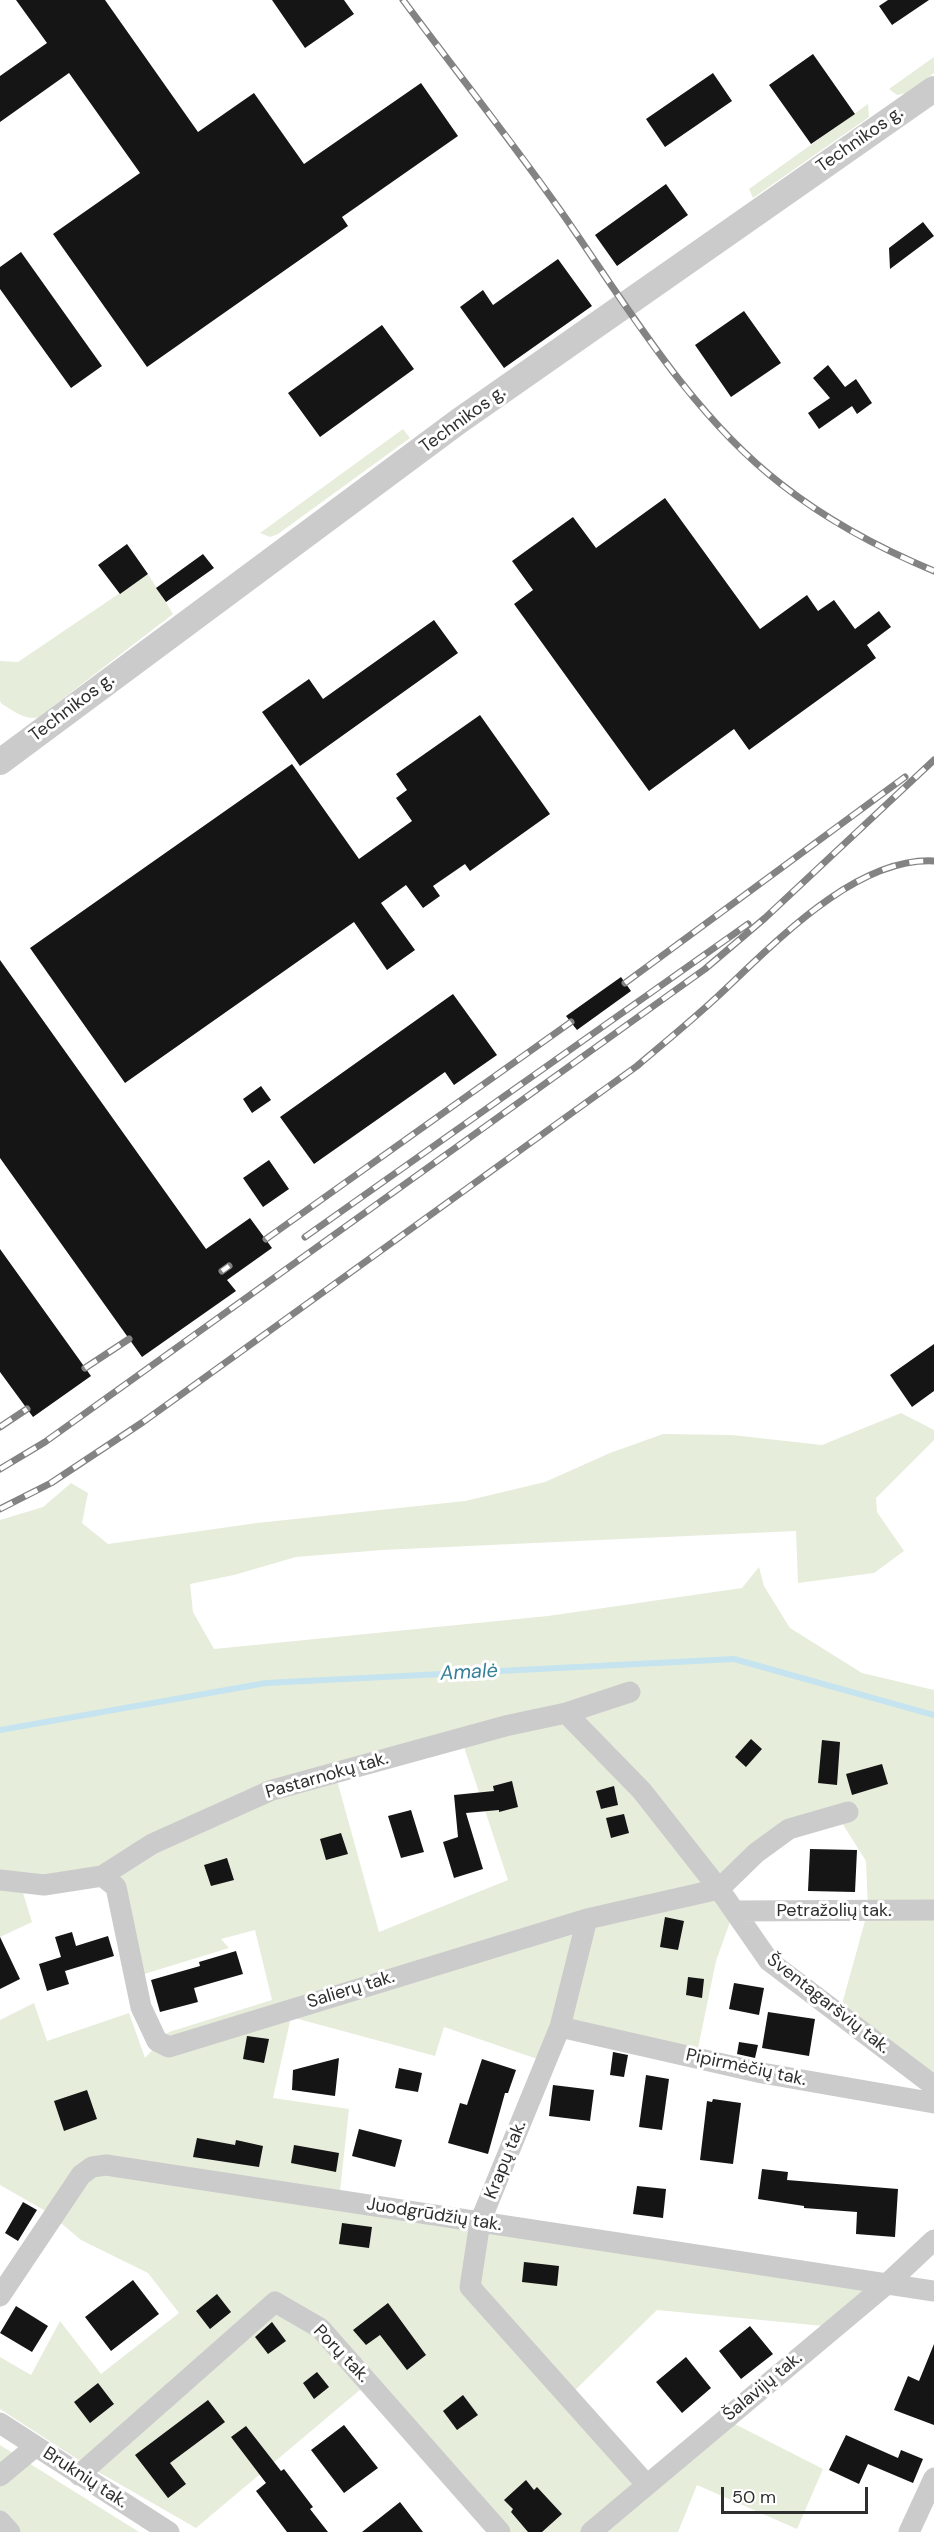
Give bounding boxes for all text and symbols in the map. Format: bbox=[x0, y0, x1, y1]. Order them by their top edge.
street label: Technikos g. bbox=[813, 102, 907, 178]
street label: Technikos g. bbox=[416, 382, 510, 458]
street label: Technikos g. bbox=[25, 669, 119, 747]
water label: Amalė bbox=[439, 1660, 499, 1686]
street label: Pastarnokų tak. bbox=[263, 1748, 391, 1804]
street label: Petražolių tak. bbox=[776, 1900, 892, 1922]
street label: Šventagaršvių tak. bbox=[762, 1949, 894, 2059]
street label: Salierų tak. bbox=[305, 1967, 397, 2013]
street label: Pipirmėčių tak. bbox=[684, 2045, 808, 2091]
street label: Krapų tak. bbox=[480, 2118, 532, 2202]
street label: Juodgrūdžių tak. bbox=[365, 2194, 503, 2236]
street label: Porų tak. bbox=[308, 2321, 374, 2387]
street label: Šalavijų tak. bbox=[719, 2348, 807, 2426]
street label: Bruknių tak. bbox=[39, 2443, 131, 2513]
scale bar bbox=[724, 2475, 871, 2513]
text: 50 m bbox=[732, 2485, 776, 2509]

